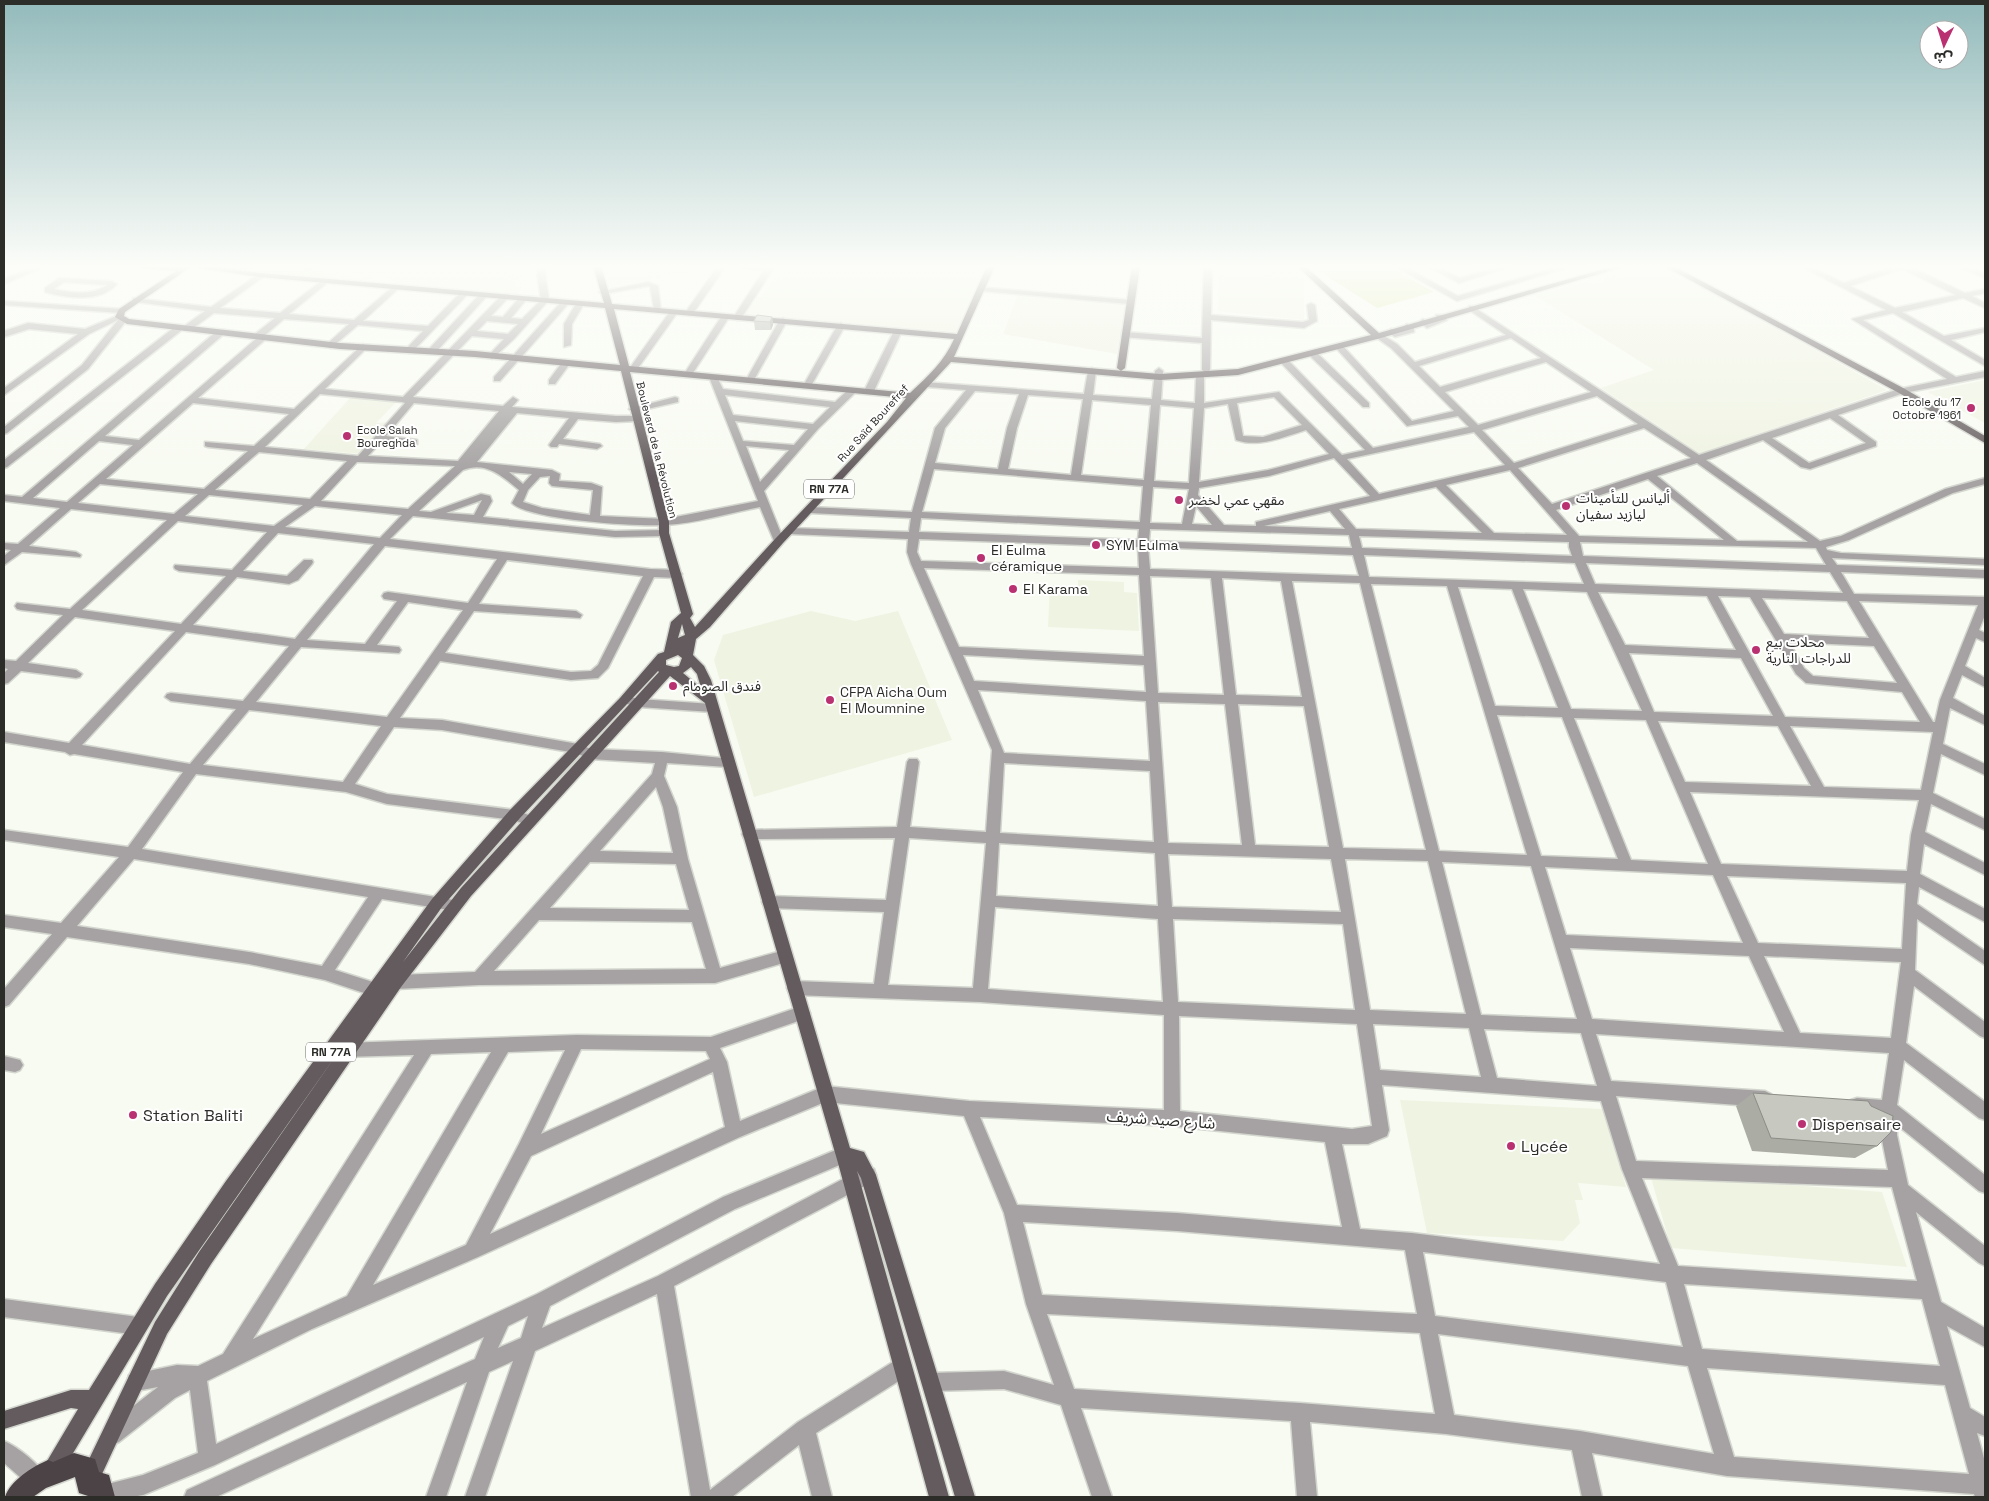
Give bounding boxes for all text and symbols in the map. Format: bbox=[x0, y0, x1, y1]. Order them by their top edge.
north arrow bbox=[1919, 20, 1969, 70]
text: ش bbox=[1933, 48, 1953, 68]
street label: Boulevard de la Révolution bbox=[633, 380, 681, 520]
street label: Rue Saïd Bourefref bbox=[834, 381, 912, 465]
place label: Ecole du 17 Octobre 1961 bbox=[1893, 395, 1961, 422]
marker: Ecole du 17 Octobre 1961 bbox=[1965, 402, 1977, 414]
place label: Ecole Salah Boureghda bbox=[357, 423, 417, 450]
marker: Ecole Salah Boureghda bbox=[341, 430, 353, 442]
road number: RN 77A bbox=[804, 479, 854, 498]
place label: أليانس للتأمينات ليازيد سفيان bbox=[1576, 489, 1670, 523]
place label: مقهي عمي لخضر bbox=[1188, 491, 1285, 511]
marker: مقهي عمي لخضر bbox=[1173, 494, 1185, 506]
marker: أليانس للتأمينات ليازيد سفيان bbox=[1560, 500, 1572, 512]
place label: SYM Eulma bbox=[1106, 536, 1179, 554]
marker: SYM Eulma bbox=[1090, 539, 1102, 551]
place label: El Eulma céramique bbox=[991, 541, 1062, 575]
marker: El Eulma céramique bbox=[975, 552, 987, 564]
place label: El Karama bbox=[1023, 580, 1088, 598]
marker: El Karama bbox=[1007, 583, 1019, 595]
place label: محلات بيع للدراجات النارية bbox=[1766, 633, 1851, 667]
marker: محلات بيع للدراجات النارية bbox=[1750, 644, 1762, 656]
place label: فندق الصومام bbox=[683, 677, 761, 697]
marker: فندق الصومام bbox=[667, 680, 679, 692]
place label: CFPA Aicha Oum El Moumnine bbox=[840, 683, 947, 717]
marker: CFPA Aicha Oum El Moumnine bbox=[824, 694, 836, 706]
road number: RN 77A bbox=[306, 1042, 356, 1062]
place label: Station Baliti bbox=[143, 1105, 243, 1126]
street label: شارع صيد شريف bbox=[1106, 1105, 1216, 1136]
marker: Station Baliti bbox=[127, 1109, 139, 1121]
place label: Dispensaire bbox=[1812, 1114, 1901, 1135]
marker: Dispensaire bbox=[1796, 1118, 1808, 1130]
place label: Lycée bbox=[1521, 1136, 1568, 1157]
marker: Lycée bbox=[1505, 1140, 1517, 1152]

